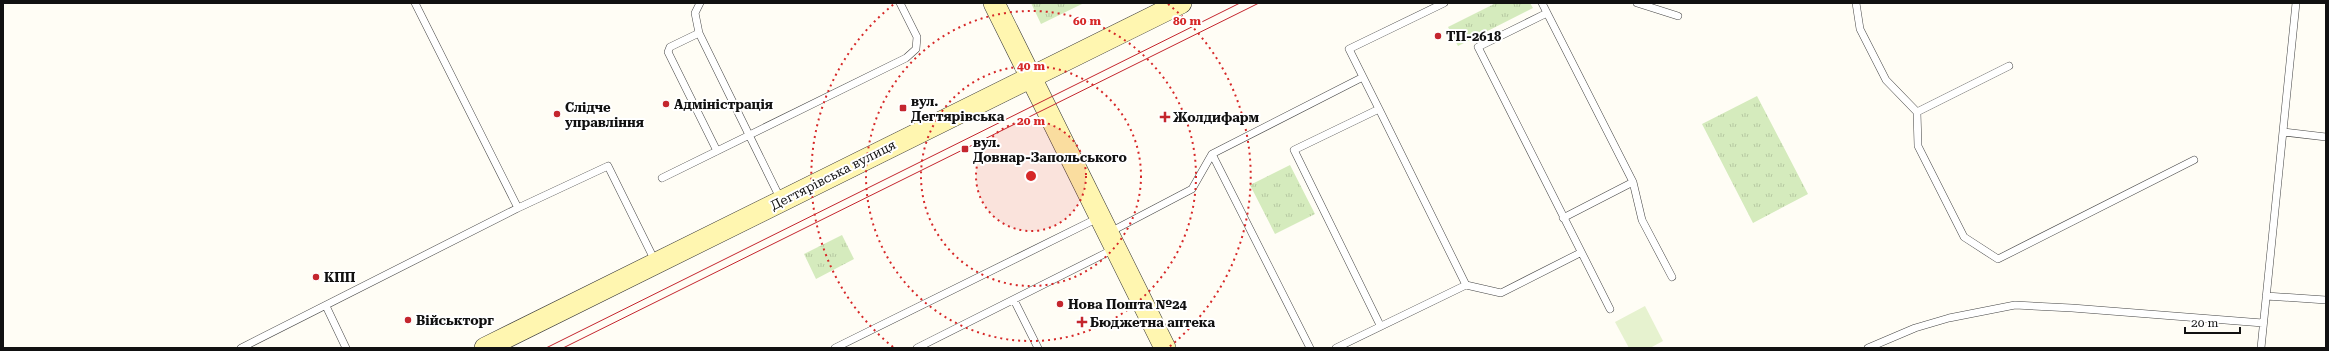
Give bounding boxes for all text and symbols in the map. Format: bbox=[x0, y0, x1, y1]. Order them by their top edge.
text: 60 m bbox=[1073, 14, 1101, 28]
text: 80 m bbox=[1173, 14, 1201, 28]
place label: ТП-2618 bbox=[1446, 29, 1502, 44]
marker: ТП-2618 bbox=[1433, 31, 1443, 41]
text: 40 m bbox=[1017, 59, 1045, 73]
place label: вул. Дегтярівська bbox=[911, 94, 1005, 124]
place label: Адміністрація bbox=[674, 97, 773, 112]
marker: Адміністрація bbox=[661, 99, 671, 109]
place label: Слідче управління bbox=[565, 100, 644, 130]
marker: вул. Дегтярівська bbox=[898, 103, 908, 113]
marker: Слідче управління bbox=[552, 109, 562, 119]
place label: Жолдифарм bbox=[1173, 110, 1260, 125]
marker: Жолдифарм bbox=[1160, 112, 1170, 122]
text: 20 m bbox=[1017, 114, 1045, 128]
place label: вул. Довнар-Запольського bbox=[973, 135, 1127, 165]
street label: Дегтярівська вулиця bbox=[768, 137, 898, 213]
marker: вул. Довнар-Запольського bbox=[960, 144, 970, 154]
centre of rings bbox=[1024, 169, 1038, 183]
place label: КПП bbox=[324, 270, 356, 285]
marker: КПП bbox=[311, 272, 321, 282]
place label: Нова Пошта №24 bbox=[1068, 297, 1188, 312]
marker: Нова Пошта №24 bbox=[1055, 299, 1065, 309]
scale bar bbox=[2185, 309, 2240, 335]
place label: Військторг bbox=[416, 313, 494, 328]
marker: Військторг bbox=[403, 315, 413, 325]
place label: Бюджетна аптека bbox=[1090, 315, 1216, 330]
text: 20 m bbox=[2191, 316, 2218, 330]
marker: Бюджетна аптека bbox=[1077, 317, 1087, 327]

